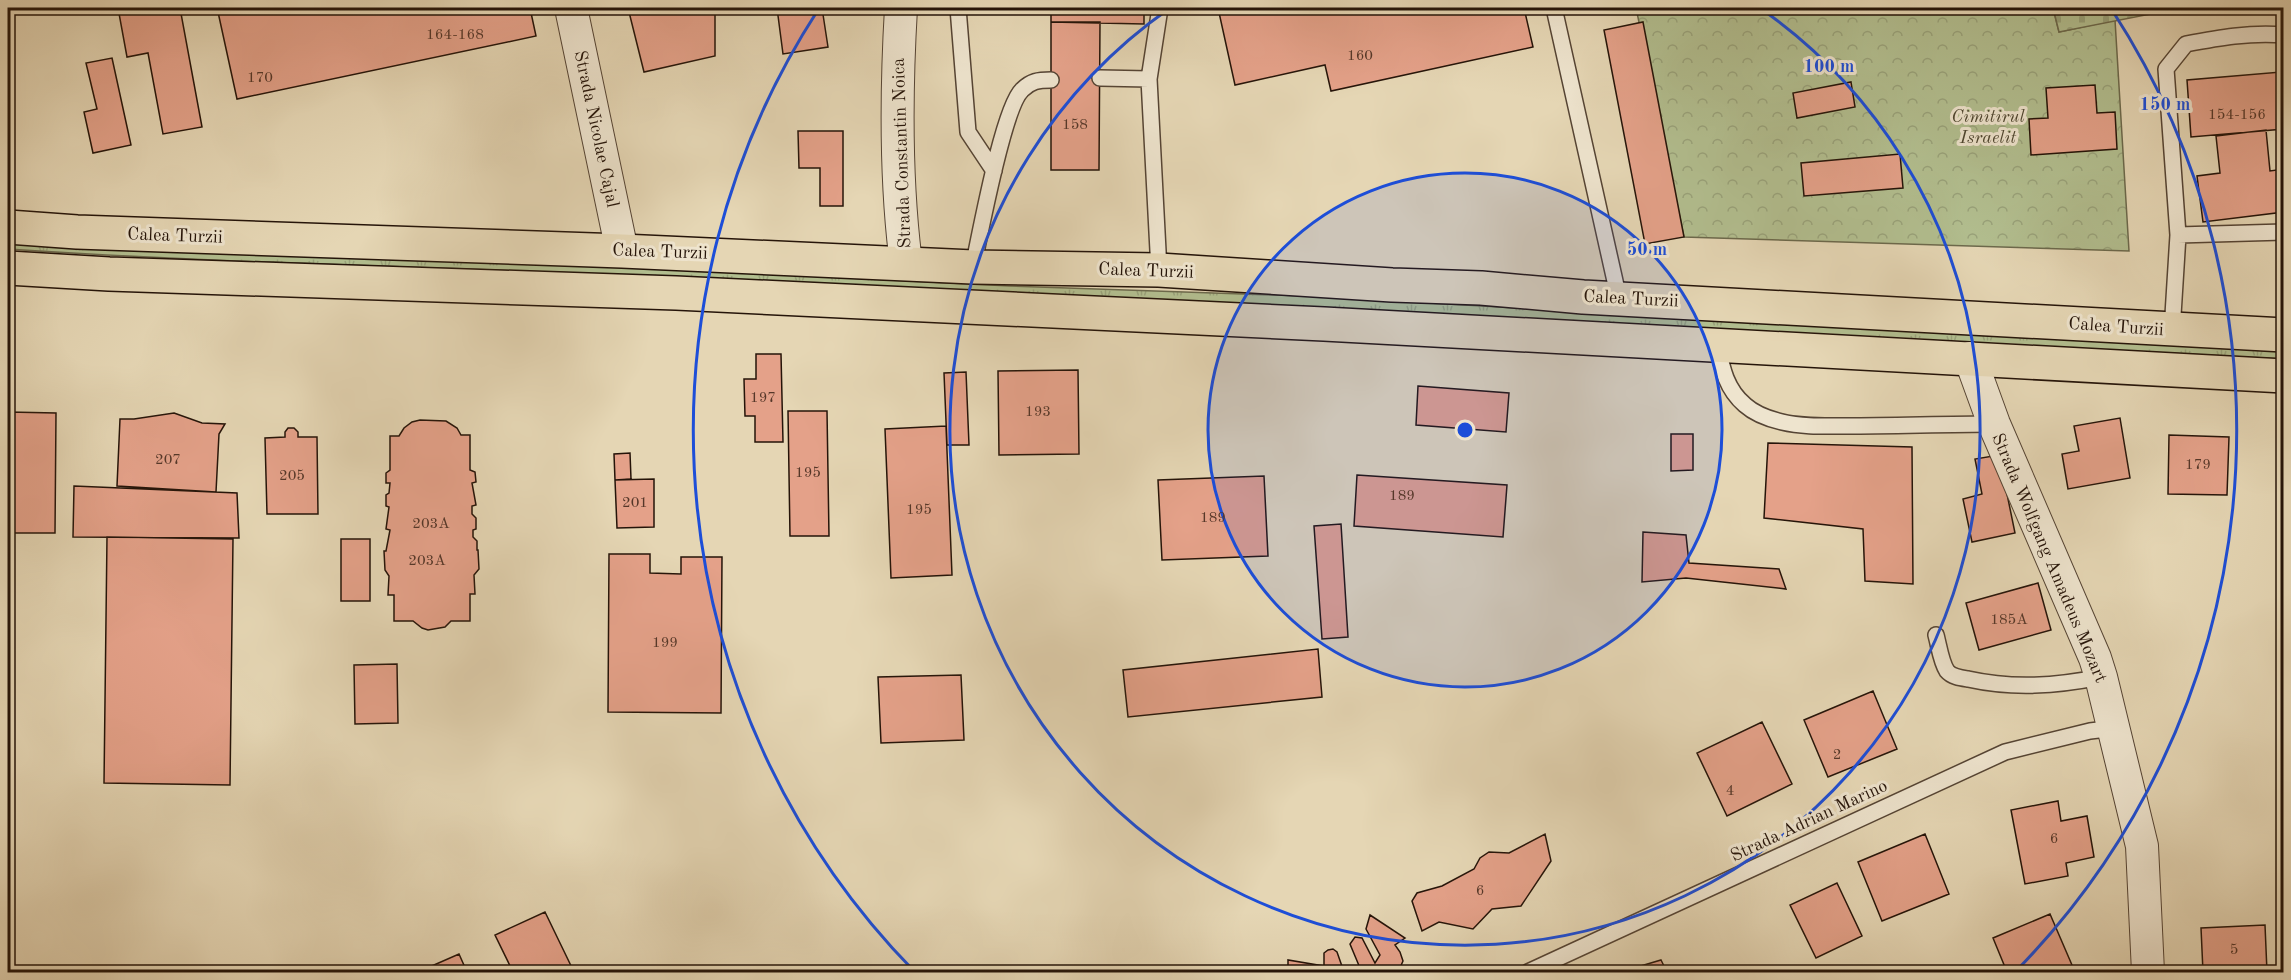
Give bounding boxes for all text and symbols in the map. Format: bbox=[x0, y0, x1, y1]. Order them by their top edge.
house number: 164-168 bbox=[426, 28, 484, 43]
street label: Strada Nicolae Cajal bbox=[571, 49, 621, 209]
house number: 160 bbox=[1347, 49, 1373, 64]
street label: Strada Constantin Noica bbox=[890, 57, 914, 249]
text: 100 m bbox=[1804, 58, 1854, 76]
house number: 170 bbox=[247, 71, 273, 86]
text: 150 m bbox=[2140, 96, 2190, 114]
park label: Cimitirul Israelit bbox=[1951, 108, 2026, 147]
house number: 154-156 bbox=[2208, 108, 2266, 123]
house number: 158 bbox=[1062, 118, 1088, 133]
street label: Calea Turzii bbox=[127, 225, 223, 247]
street label: Calea Turzii bbox=[612, 241, 708, 263]
text: 50 m bbox=[1627, 241, 1667, 259]
street label: Calea Turzii bbox=[1098, 260, 1194, 282]
street label: Calea Turzii bbox=[1583, 288, 1679, 310]
street label: Calea Turzii bbox=[2068, 315, 2164, 339]
house number: 197 bbox=[750, 391, 776, 406]
house number: 193 bbox=[1025, 405, 1051, 420]
centre of rings bbox=[1455, 420, 1475, 440]
street label: Strada Wolfgang Amadeus Mozart bbox=[1988, 431, 2110, 685]
house number: 207 bbox=[155, 453, 181, 468]
house number: 179 bbox=[2185, 458, 2211, 473]
house number: 195 bbox=[795, 466, 821, 481]
house number: 205 bbox=[279, 469, 305, 484]
house number: 189 bbox=[1389, 489, 1415, 504]
house number: 201 bbox=[622, 496, 648, 511]
house number: 195 bbox=[906, 503, 932, 518]
house number: 189 bbox=[1200, 511, 1226, 526]
house number: 203A bbox=[412, 517, 450, 532]
house number: 203A bbox=[408, 554, 446, 569]
house number: 185A bbox=[1990, 613, 2028, 628]
house number: 199 bbox=[652, 636, 678, 651]
house number: 2 bbox=[1833, 748, 1841, 763]
street label: Strada Adrian Marino bbox=[1728, 777, 1890, 865]
house number: 4 bbox=[1726, 784, 1734, 799]
house number: 6 bbox=[2050, 832, 2058, 847]
house number: 6 bbox=[1476, 884, 1484, 899]
house number: 5 bbox=[2230, 943, 2238, 958]

